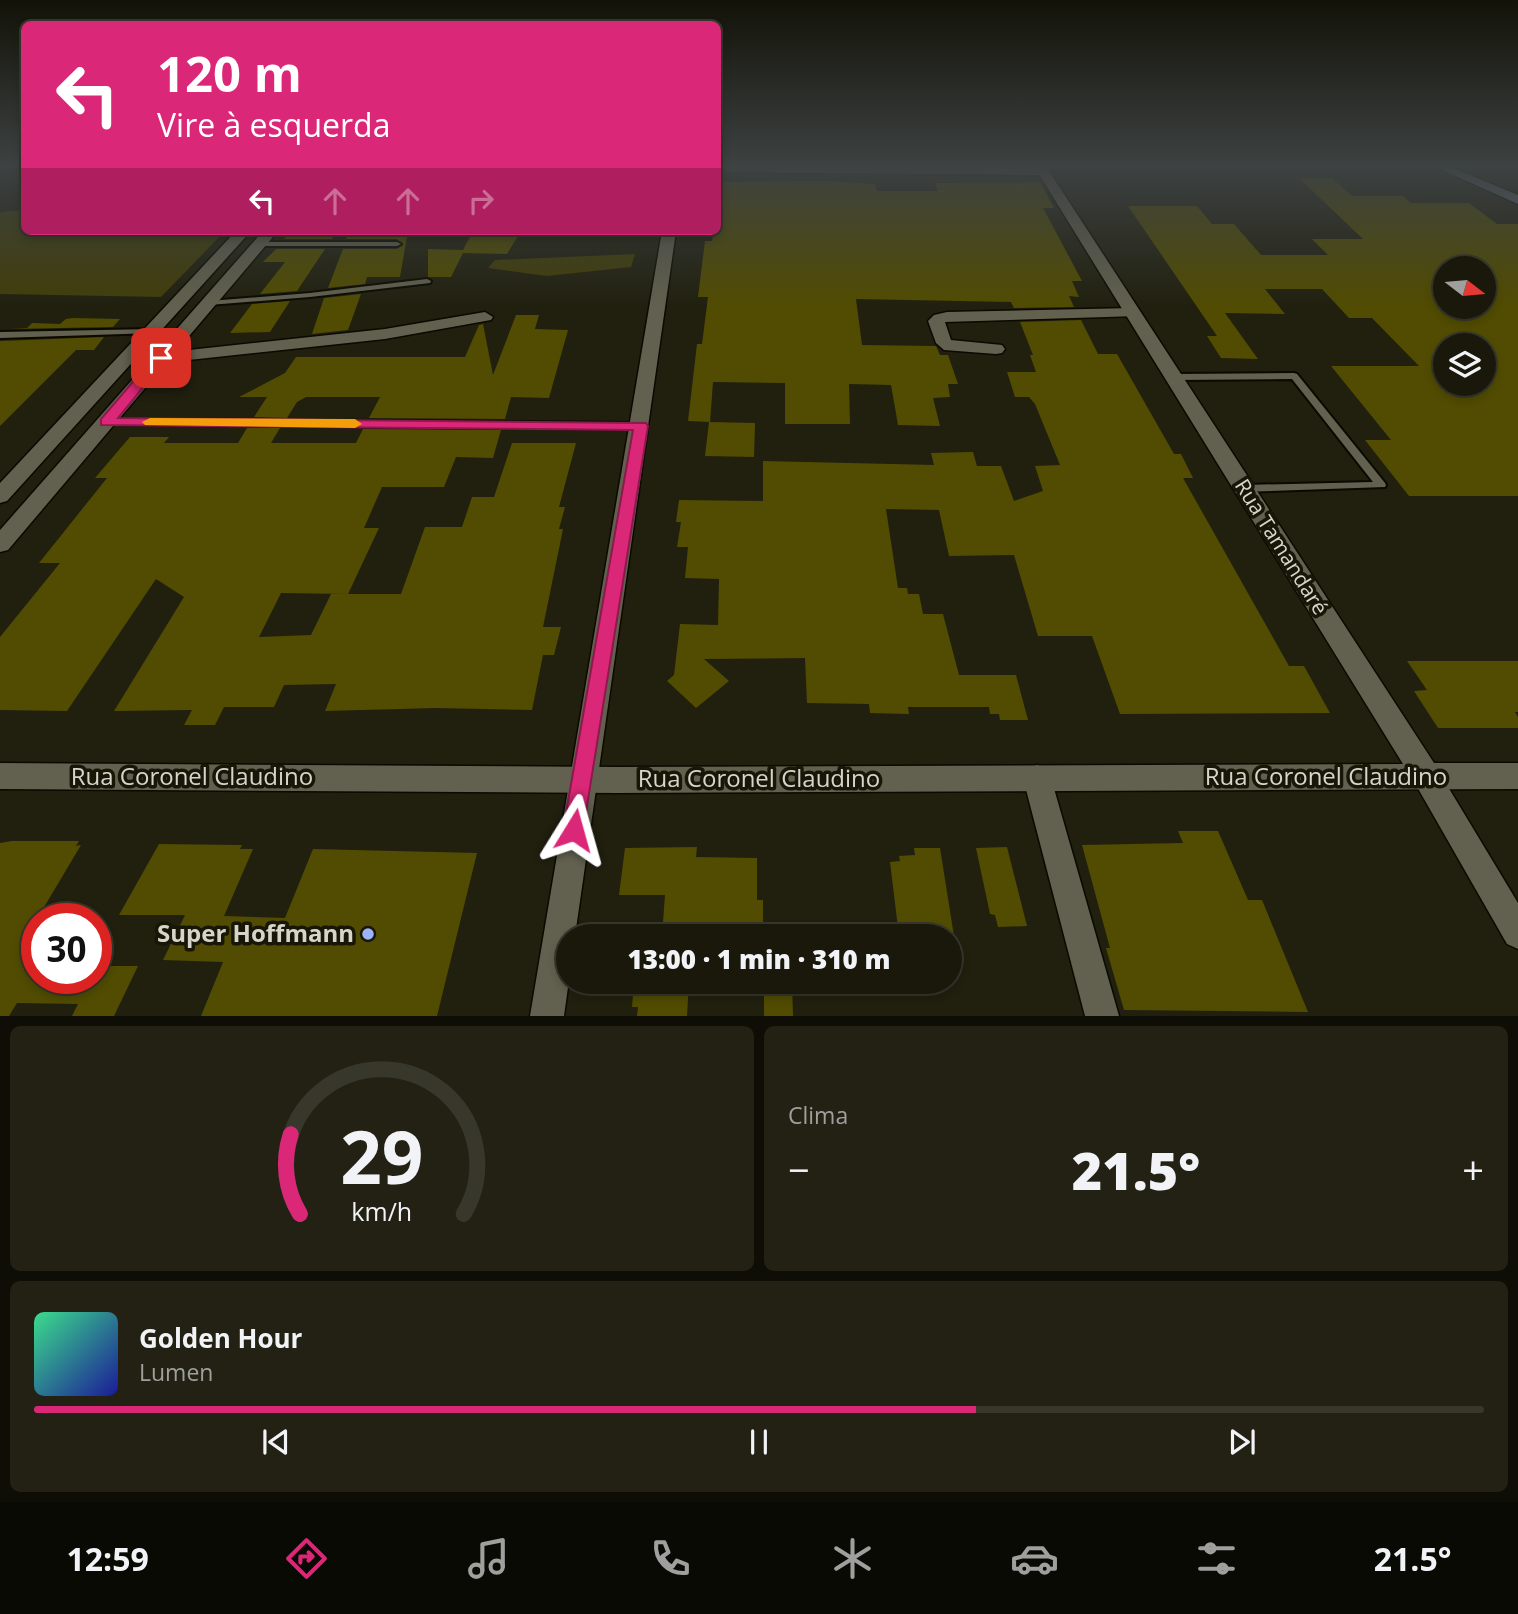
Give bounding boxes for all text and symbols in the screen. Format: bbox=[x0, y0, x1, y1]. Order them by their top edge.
text: 120 m bbox=[157, 40, 302, 106]
icon: left bbox=[42, 49, 133, 140]
text: Vire à esquerda bbox=[157, 103, 390, 146]
icon: left bbox=[243, 182, 281, 220]
icon: ahead bbox=[316, 182, 354, 220]
icon: ahead bbox=[389, 182, 427, 220]
icon: right bbox=[462, 182, 500, 220]
north arrow bbox=[1433, 256, 1496, 318]
map controls bbox=[1433, 256, 1496, 396]
pin bbox=[131, 328, 191, 388]
button: layers bbox=[1433, 333, 1496, 396]
icon: arrive bbox=[142, 339, 180, 377]
street label: Rua Tamandaré bbox=[1229, 473, 1335, 620]
street label: Rua Coronel Claudino bbox=[71, 759, 313, 792]
street label: Rua Coronel Claudino bbox=[1205, 759, 1447, 792]
street label: Rua Coronel Claudino bbox=[638, 761, 880, 794]
position arrow bbox=[537, 793, 611, 867]
speed limit sign: 30 bbox=[21, 903, 112, 994]
place label: Super Hoffmann bbox=[157, 916, 354, 949]
marker: Super Hoffmann bbox=[360, 926, 376, 942]
text: 13:00 · 1 min · 310 m bbox=[628, 941, 890, 977]
text: Clima bbox=[788, 1099, 848, 1131]
text: 29 bbox=[340, 1107, 424, 1206]
text: 21.5° bbox=[1072, 1134, 1200, 1205]
text: − bbox=[788, 1143, 810, 1195]
text: + bbox=[1462, 1143, 1484, 1195]
text: km/h bbox=[352, 1194, 412, 1228]
text: Golden Hour bbox=[139, 1320, 302, 1356]
text: Lumen bbox=[139, 1356, 213, 1388]
icon: previous bbox=[257, 1423, 295, 1461]
icon: pause bbox=[740, 1423, 778, 1461]
icon: next bbox=[1223, 1423, 1261, 1461]
icon: directions bbox=[282, 1534, 331, 1583]
icon: music bbox=[464, 1534, 513, 1583]
icon: phone bbox=[646, 1534, 695, 1583]
icon: climate bbox=[828, 1534, 877, 1583]
icon: car bbox=[1010, 1534, 1059, 1583]
icon: filters bbox=[1192, 1534, 1241, 1583]
text: 12:59 bbox=[66, 1537, 149, 1580]
text: 21.5° bbox=[1374, 1537, 1451, 1580]

